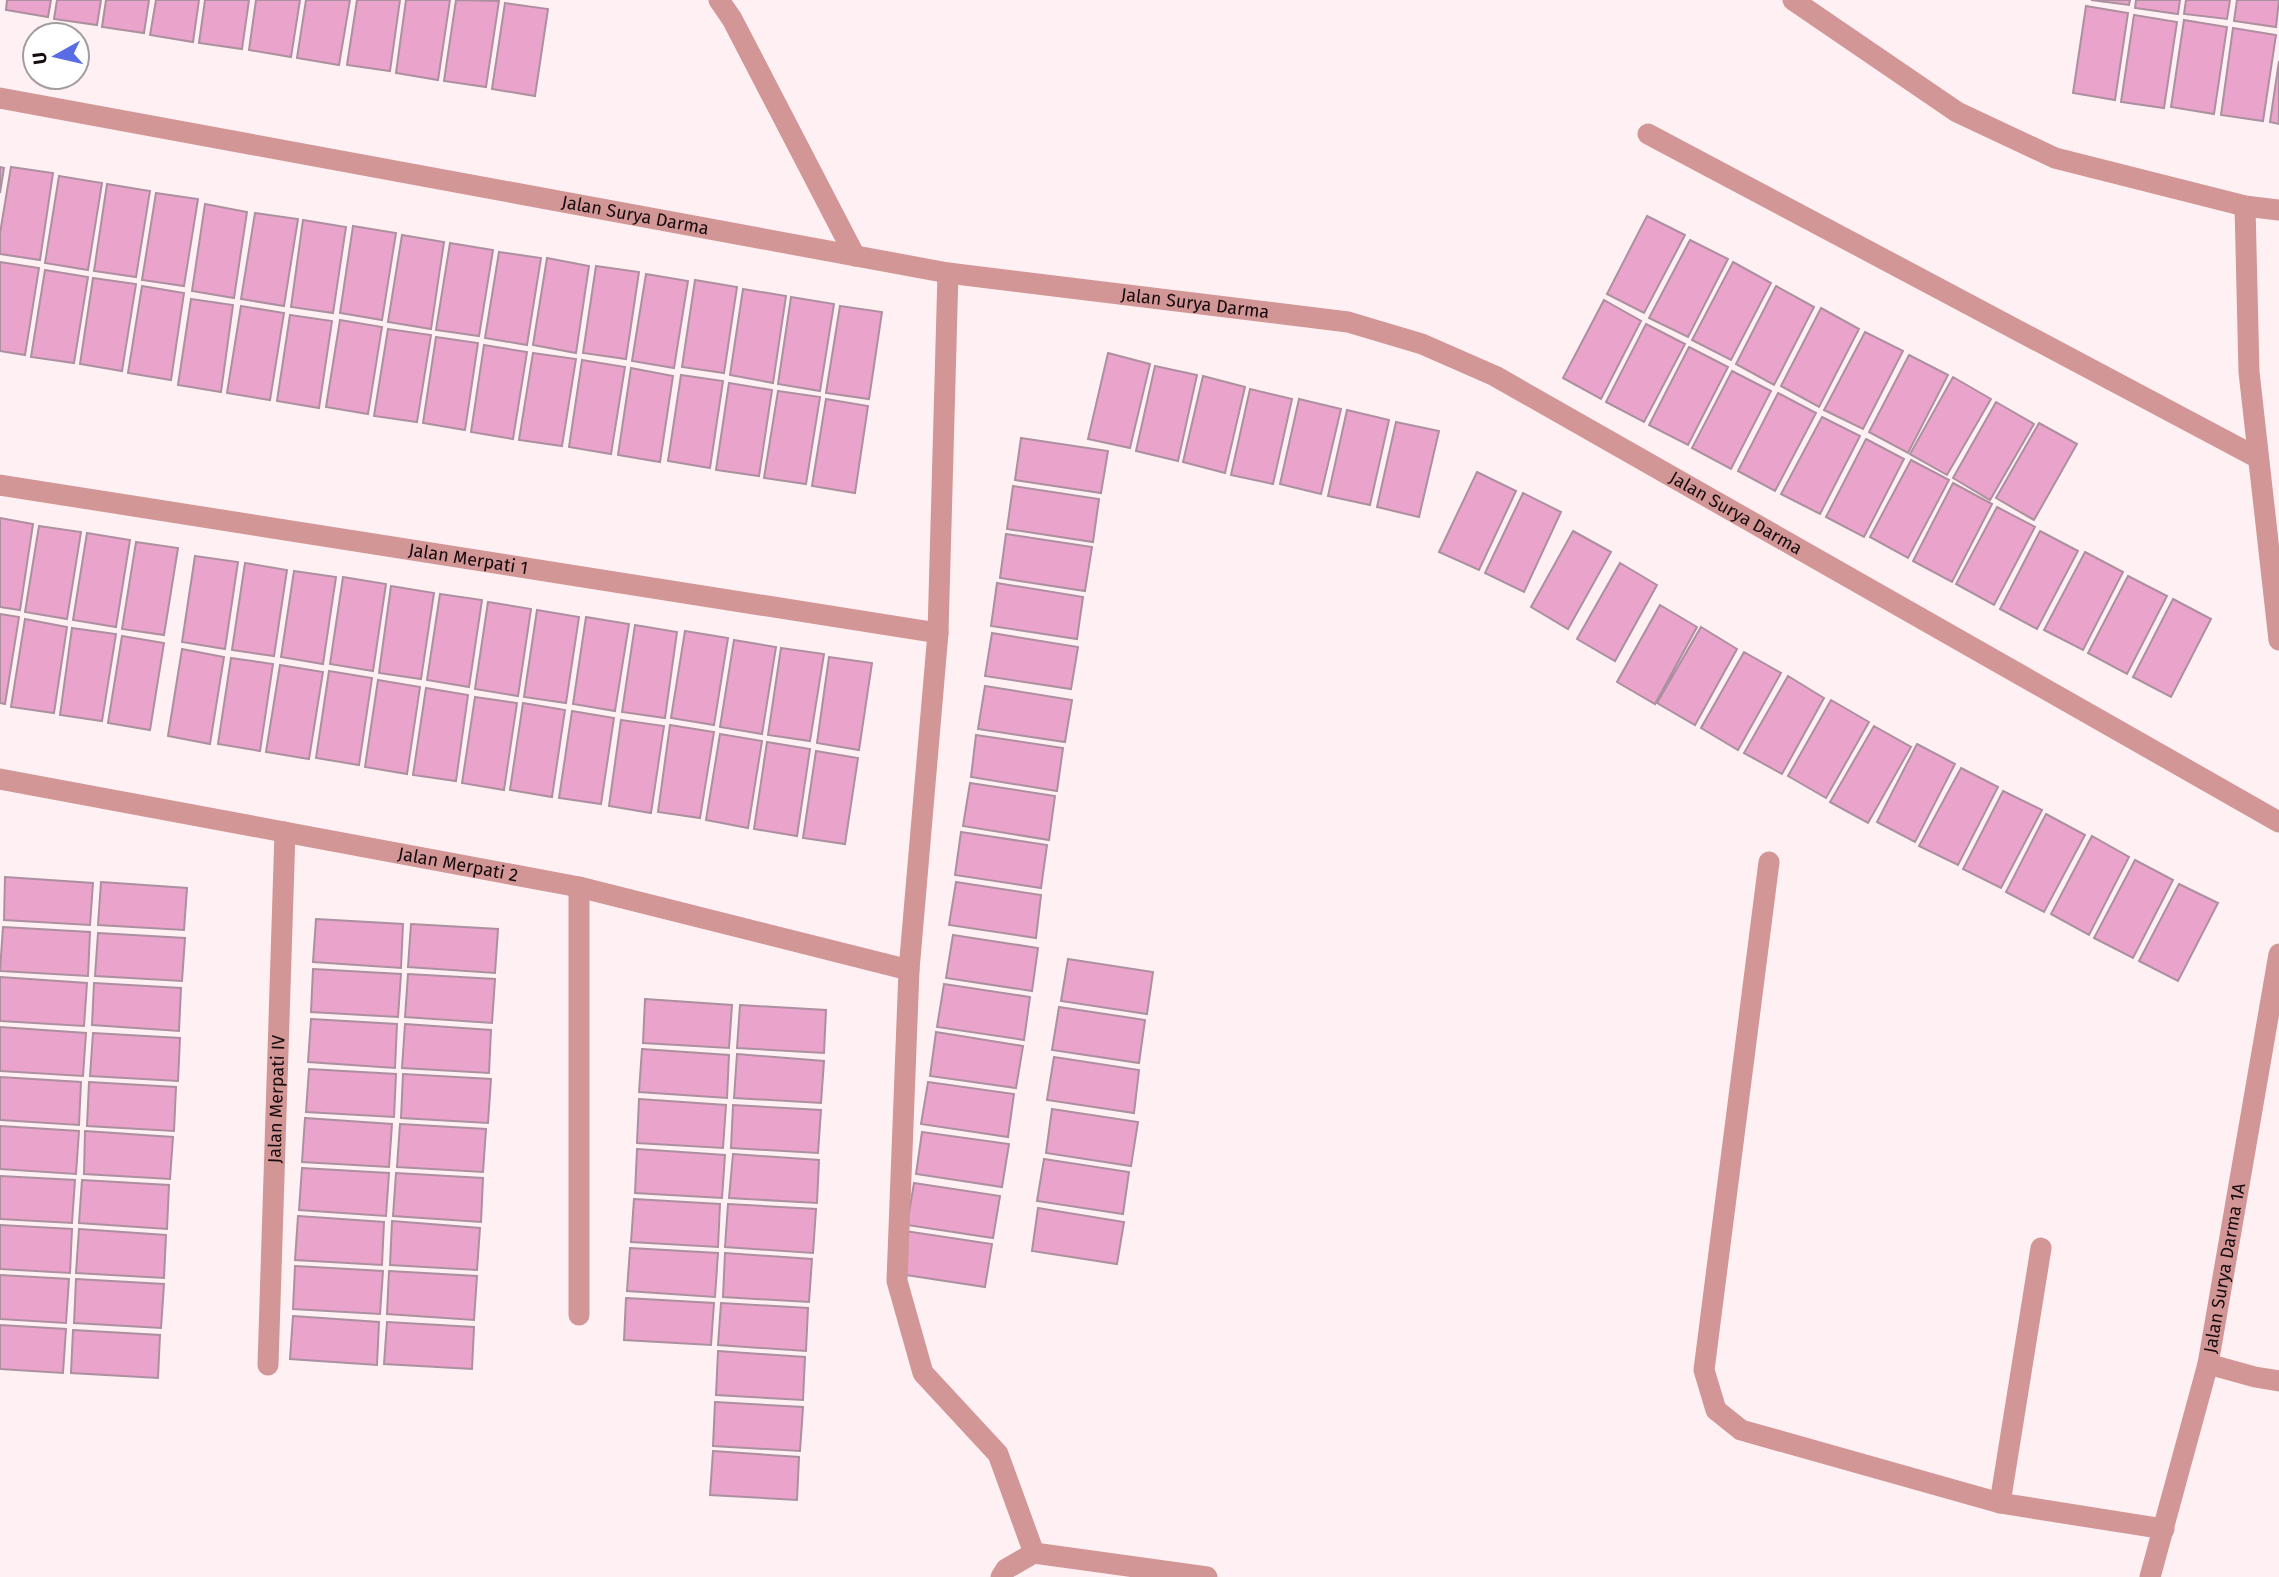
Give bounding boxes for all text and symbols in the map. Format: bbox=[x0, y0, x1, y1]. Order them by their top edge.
north arrow bbox=[21, 21, 91, 91]
text: U bbox=[27, 51, 52, 66]
street label: Jalan Surya Darma bbox=[560, 191, 711, 240]
street label: Jalan Surya Darma bbox=[1120, 283, 1271, 323]
street label: Jalan Surya Darma bbox=[1666, 467, 1806, 559]
street label: Jalan Merpati 1 bbox=[407, 539, 530, 579]
street label: Jalan Merpati 2 bbox=[396, 842, 520, 886]
street label: Jalan Merpati IV bbox=[263, 1035, 290, 1164]
street label: Jalan Surya Darma 1A bbox=[2199, 1181, 2250, 1355]

